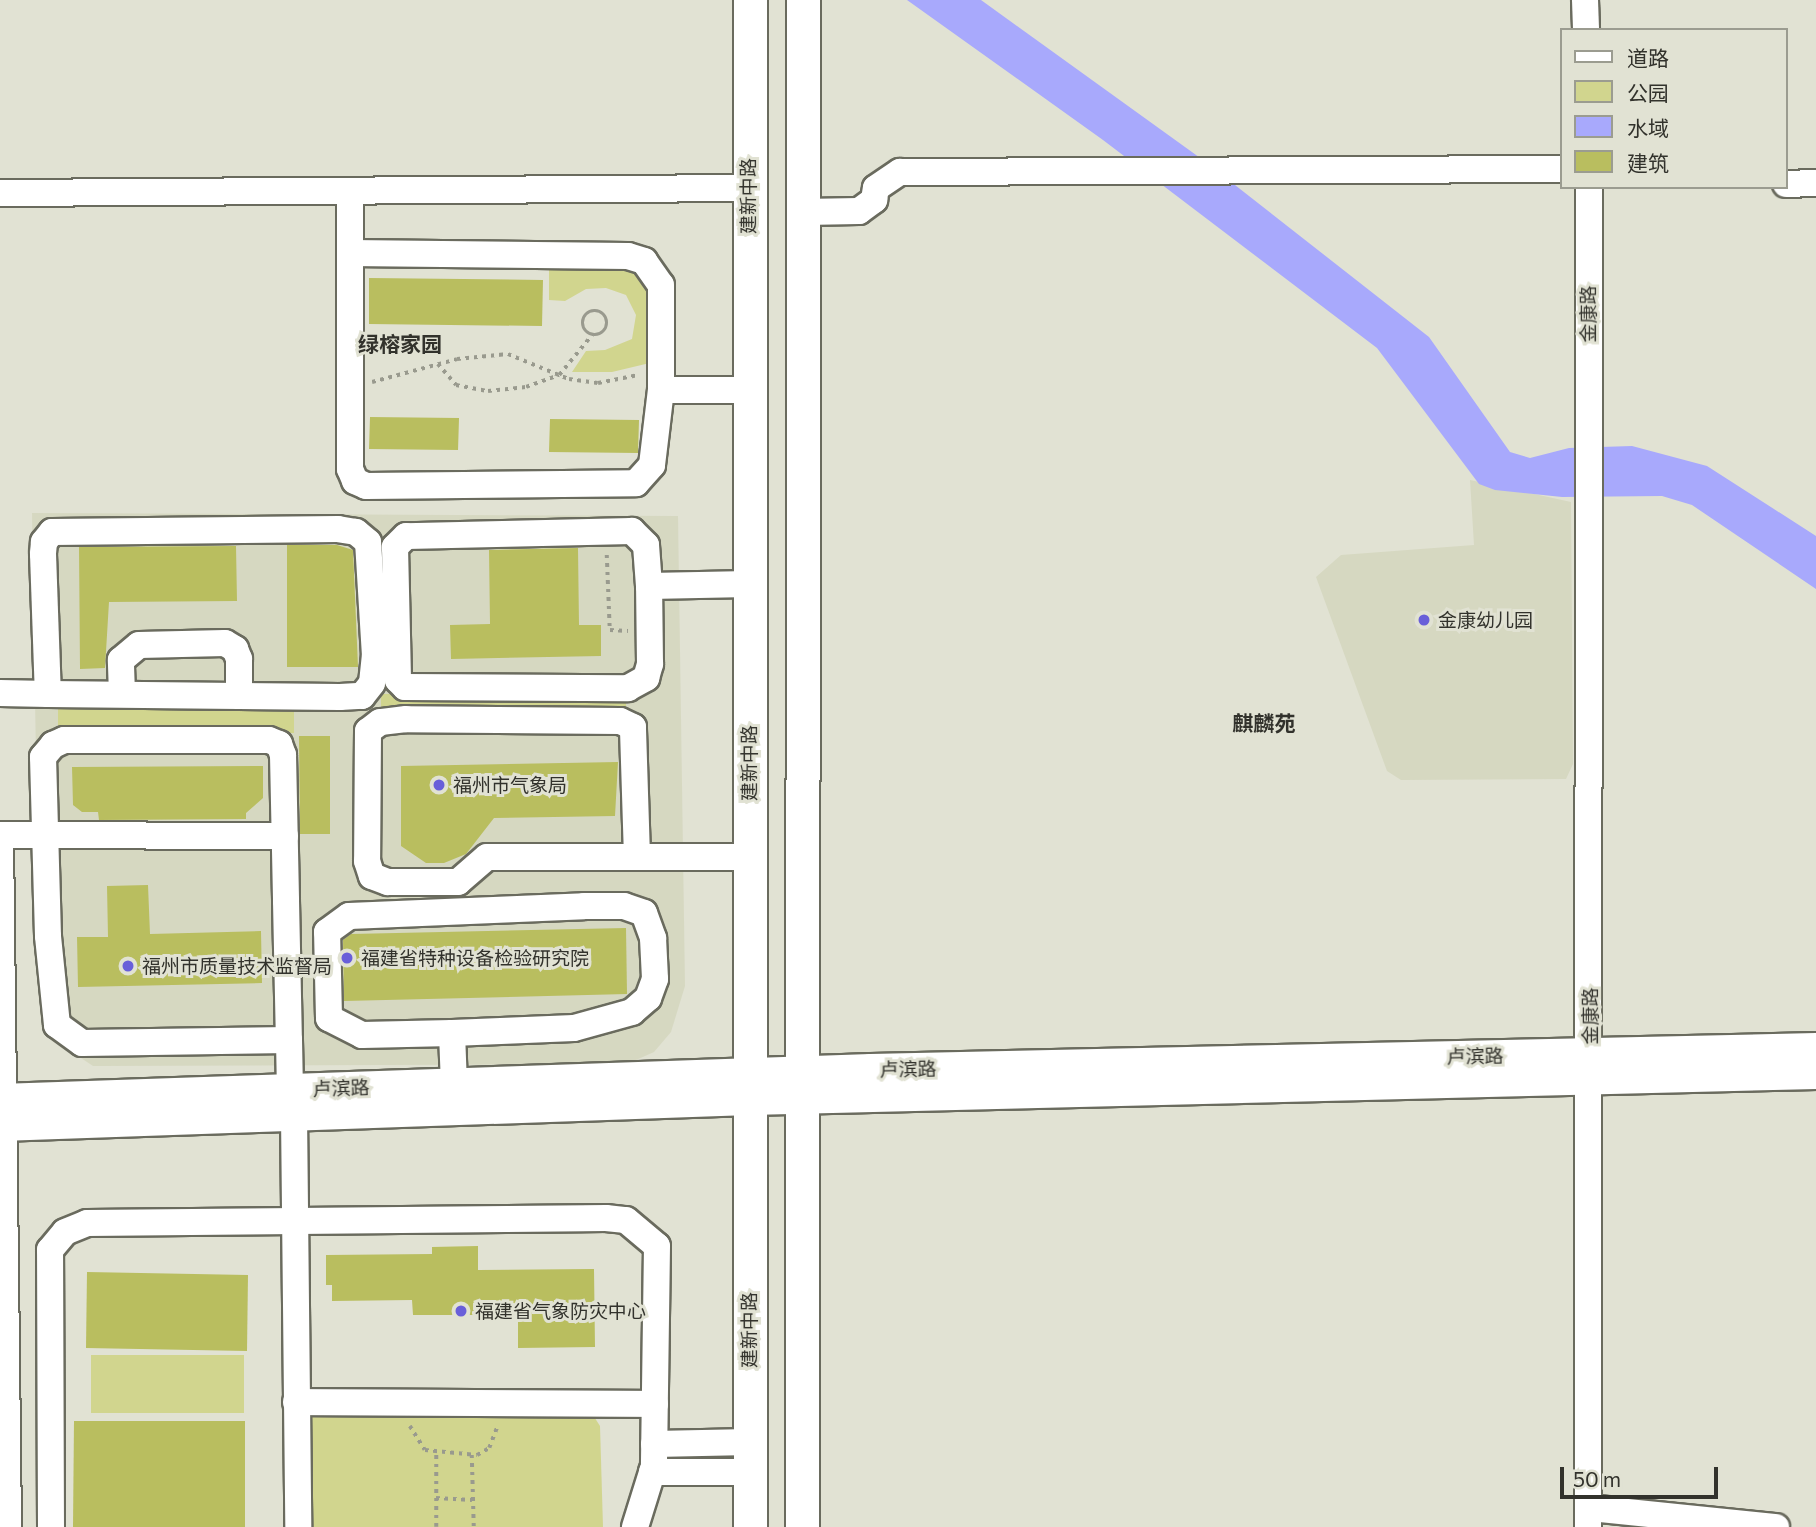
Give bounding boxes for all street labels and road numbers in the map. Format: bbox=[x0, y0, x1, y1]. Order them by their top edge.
street label: 建新中路 bbox=[737, 158, 759, 234]
street label: 金康路 bbox=[1577, 286, 1599, 342]
street label: 建新中路 bbox=[738, 725, 760, 801]
street label: 金康路 bbox=[1579, 988, 1601, 1044]
street label: 卢滨路 bbox=[1446, 1044, 1504, 1068]
street label: 卢滨路 bbox=[879, 1057, 937, 1081]
street label: 卢滨路 bbox=[312, 1076, 370, 1100]
street label: 建新中路 bbox=[738, 1292, 760, 1368]

